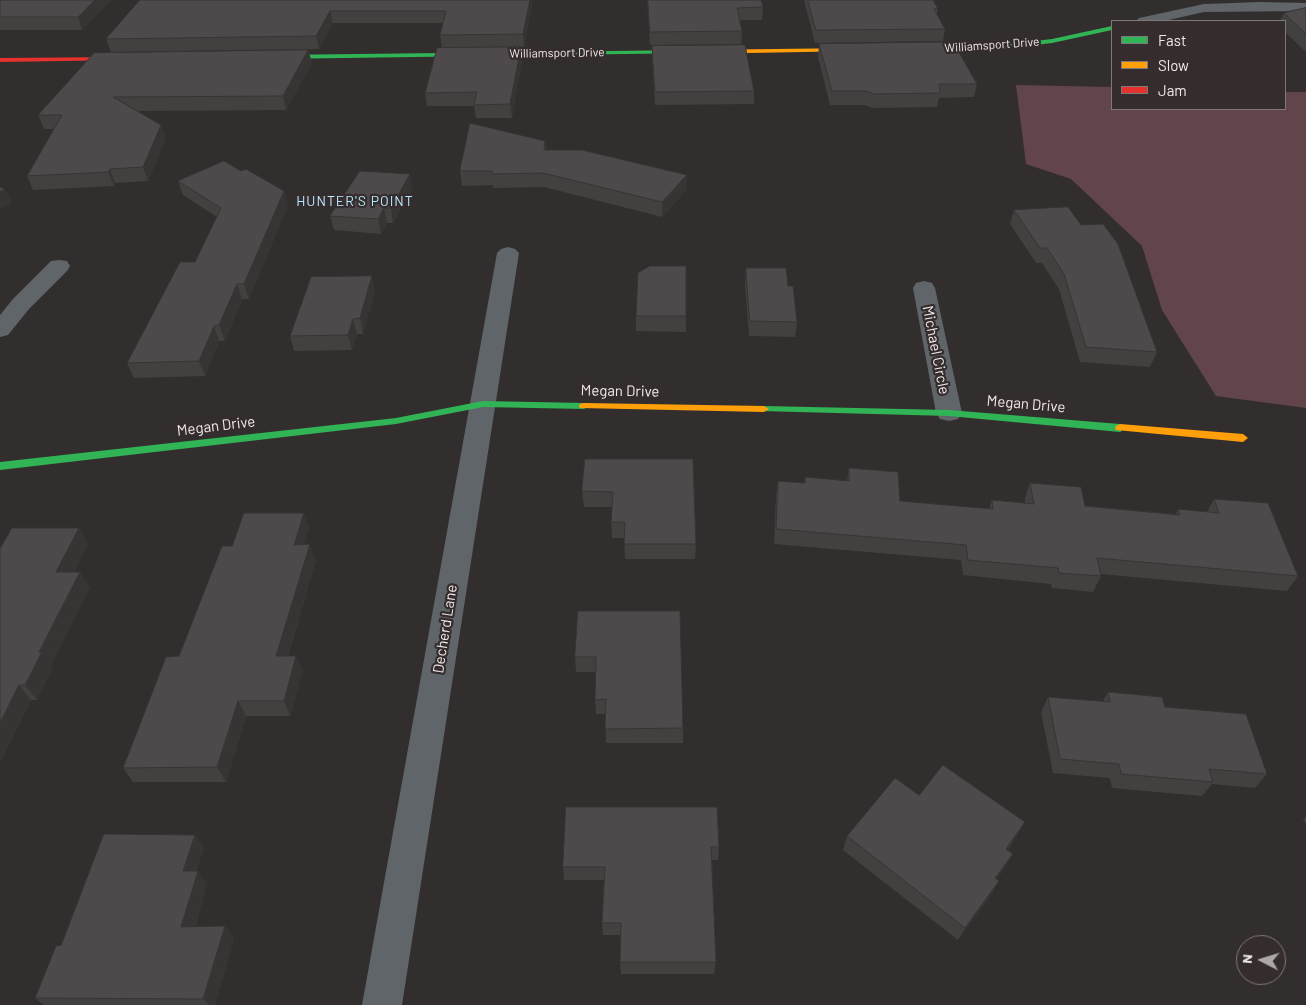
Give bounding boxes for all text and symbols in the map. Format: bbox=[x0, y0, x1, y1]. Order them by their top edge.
legend bbox=[1111, 20, 1286, 110]
text: Fast bbox=[1158, 31, 1186, 49]
street label: Williamsport Drive bbox=[944, 34, 1040, 56]
street label: Williamsport Drive bbox=[509, 45, 605, 61]
text: Slow bbox=[1158, 56, 1189, 74]
text: Jam bbox=[1158, 81, 1187, 99]
district label: HUNTER'S POINT bbox=[294, 193, 416, 209]
street label: Michael Circle bbox=[919, 304, 953, 396]
street label: Megan Drive bbox=[580, 381, 660, 401]
street label: Megan Drive bbox=[986, 392, 1066, 416]
street label: Megan Drive bbox=[176, 412, 256, 440]
street label: Decherd Lane bbox=[429, 583, 461, 675]
north arrow bbox=[1236, 935, 1286, 985]
text: N bbox=[1238, 953, 1255, 964]

